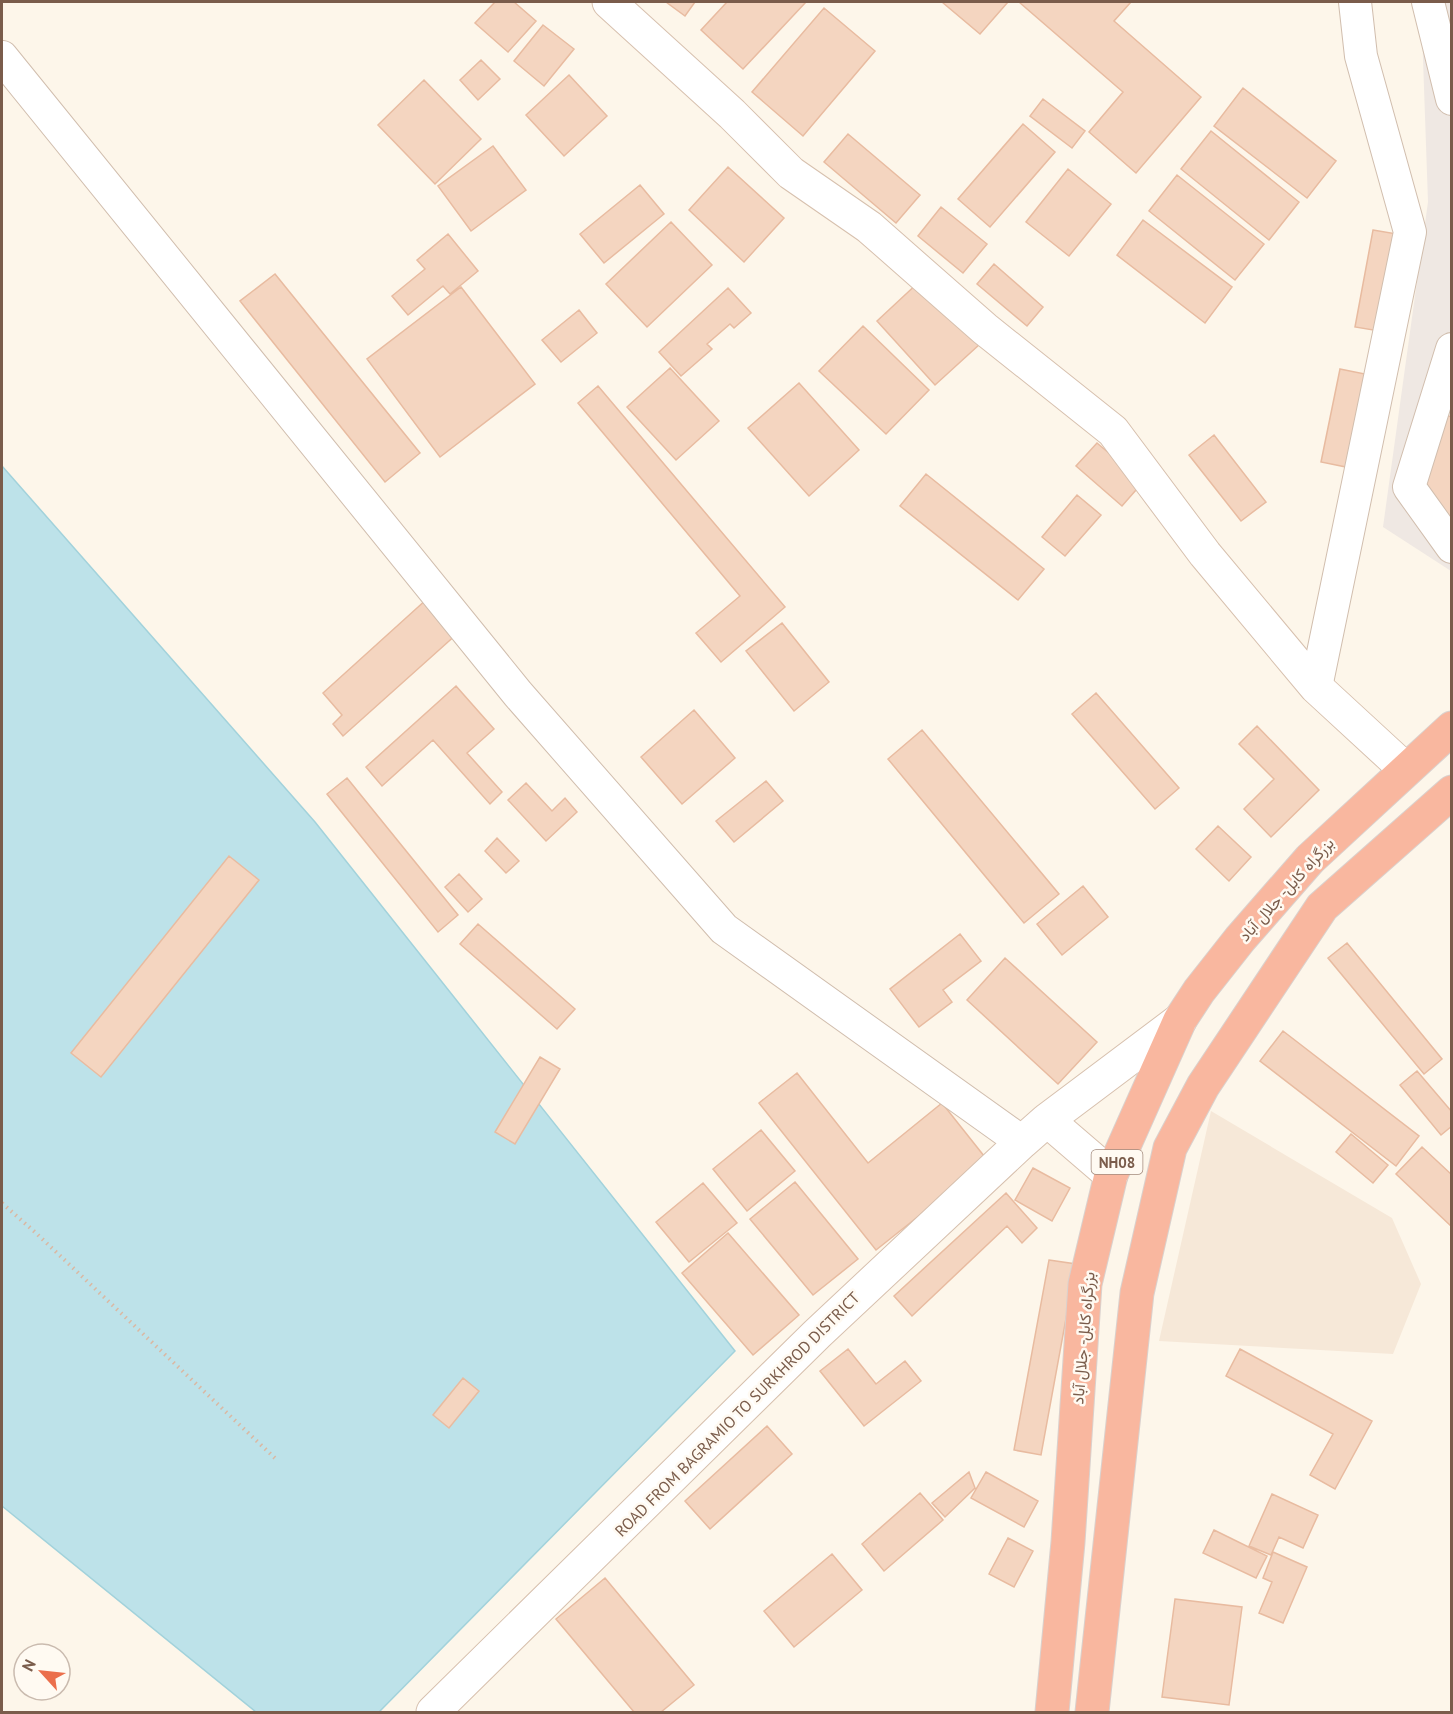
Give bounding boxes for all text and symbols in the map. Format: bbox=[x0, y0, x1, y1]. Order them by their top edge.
street label: بزرگراه کابل- جلال آباد bbox=[1234, 833, 1339, 946]
road number: NH08 bbox=[1092, 1150, 1142, 1174]
street label: بزرگراه کابل- جلال آباد bbox=[1067, 1271, 1100, 1405]
street label: ROAD FROM BAGRAMIO TO SURKHROD DISTRICT bbox=[610, 1287, 864, 1541]
north arrow bbox=[12, 1642, 72, 1702]
text: N bbox=[17, 1656, 40, 1674]

